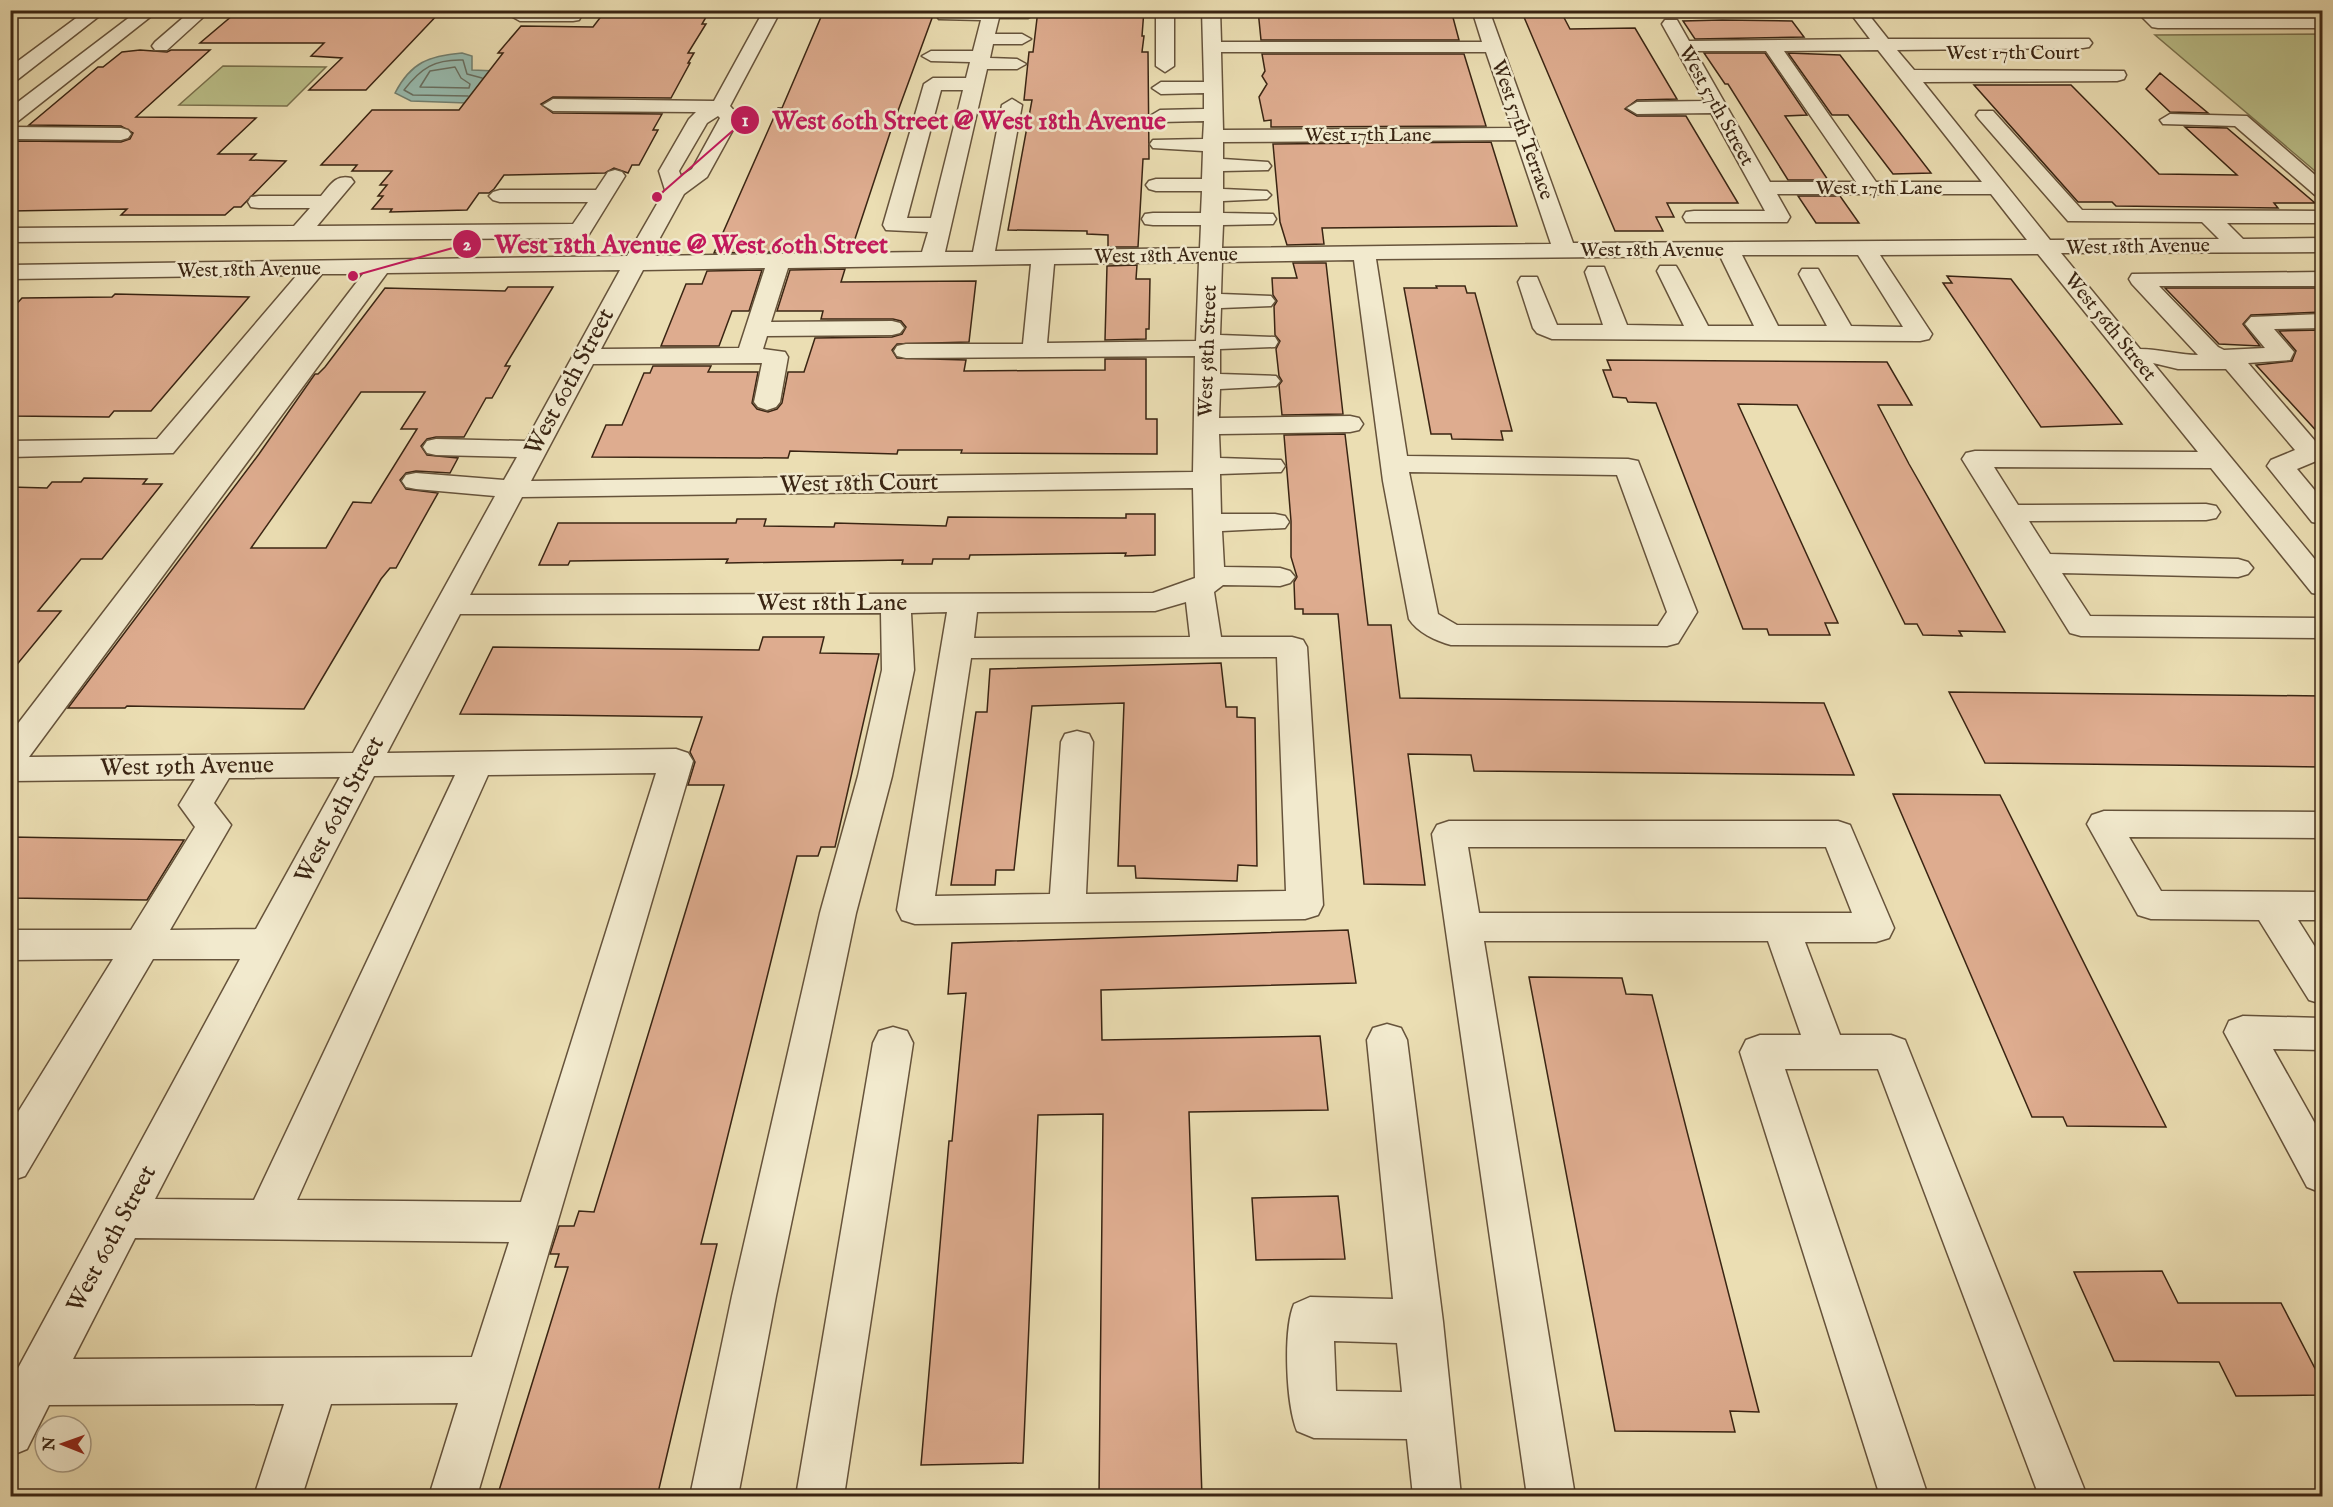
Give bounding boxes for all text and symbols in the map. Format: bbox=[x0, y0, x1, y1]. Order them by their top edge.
street label: West 57th Street bbox=[1673, 41, 1759, 171]
street label: West 17th Court bbox=[1946, 41, 2080, 66]
street label: West 57th Terrace bbox=[1485, 57, 1559, 203]
callout: West 60th Street @ West 18th Avenue bbox=[730, 98, 1178, 142]
text: West 60th Street @ West 18th Avenue bbox=[771, 105, 1166, 138]
text: 1 bbox=[742, 110, 749, 133]
street label: West 17th Lane bbox=[1305, 123, 1431, 148]
street label: West 17th Lane bbox=[1816, 176, 1942, 201]
callout: West 18th Avenue @ West 60th Street bbox=[452, 222, 900, 266]
text: West 18th Avenue @ West 60th Street bbox=[493, 229, 888, 262]
street label: West 18th Avenue bbox=[2066, 233, 2210, 261]
text: 2 bbox=[463, 234, 472, 257]
street label: West 18th Avenue bbox=[1580, 238, 1724, 263]
street label: West 18th Avenue bbox=[1094, 242, 1238, 270]
street label: West 18th Avenue bbox=[177, 256, 321, 284]
street label: West 56th Street bbox=[2059, 268, 2162, 387]
street label: West 58th Street bbox=[1193, 284, 1223, 417]
street label: West 60th Street bbox=[518, 303, 622, 461]
street label: West 18th Court bbox=[779, 467, 939, 501]
street label: West 18th Lane bbox=[757, 588, 907, 619]
street label: West 60th Street bbox=[288, 731, 392, 889]
street label: West 19th Avenue bbox=[100, 750, 274, 784]
street label: West 60th Street bbox=[60, 1160, 164, 1318]
north arrow bbox=[33, 1414, 93, 1474]
text: N bbox=[40, 1437, 60, 1452]

